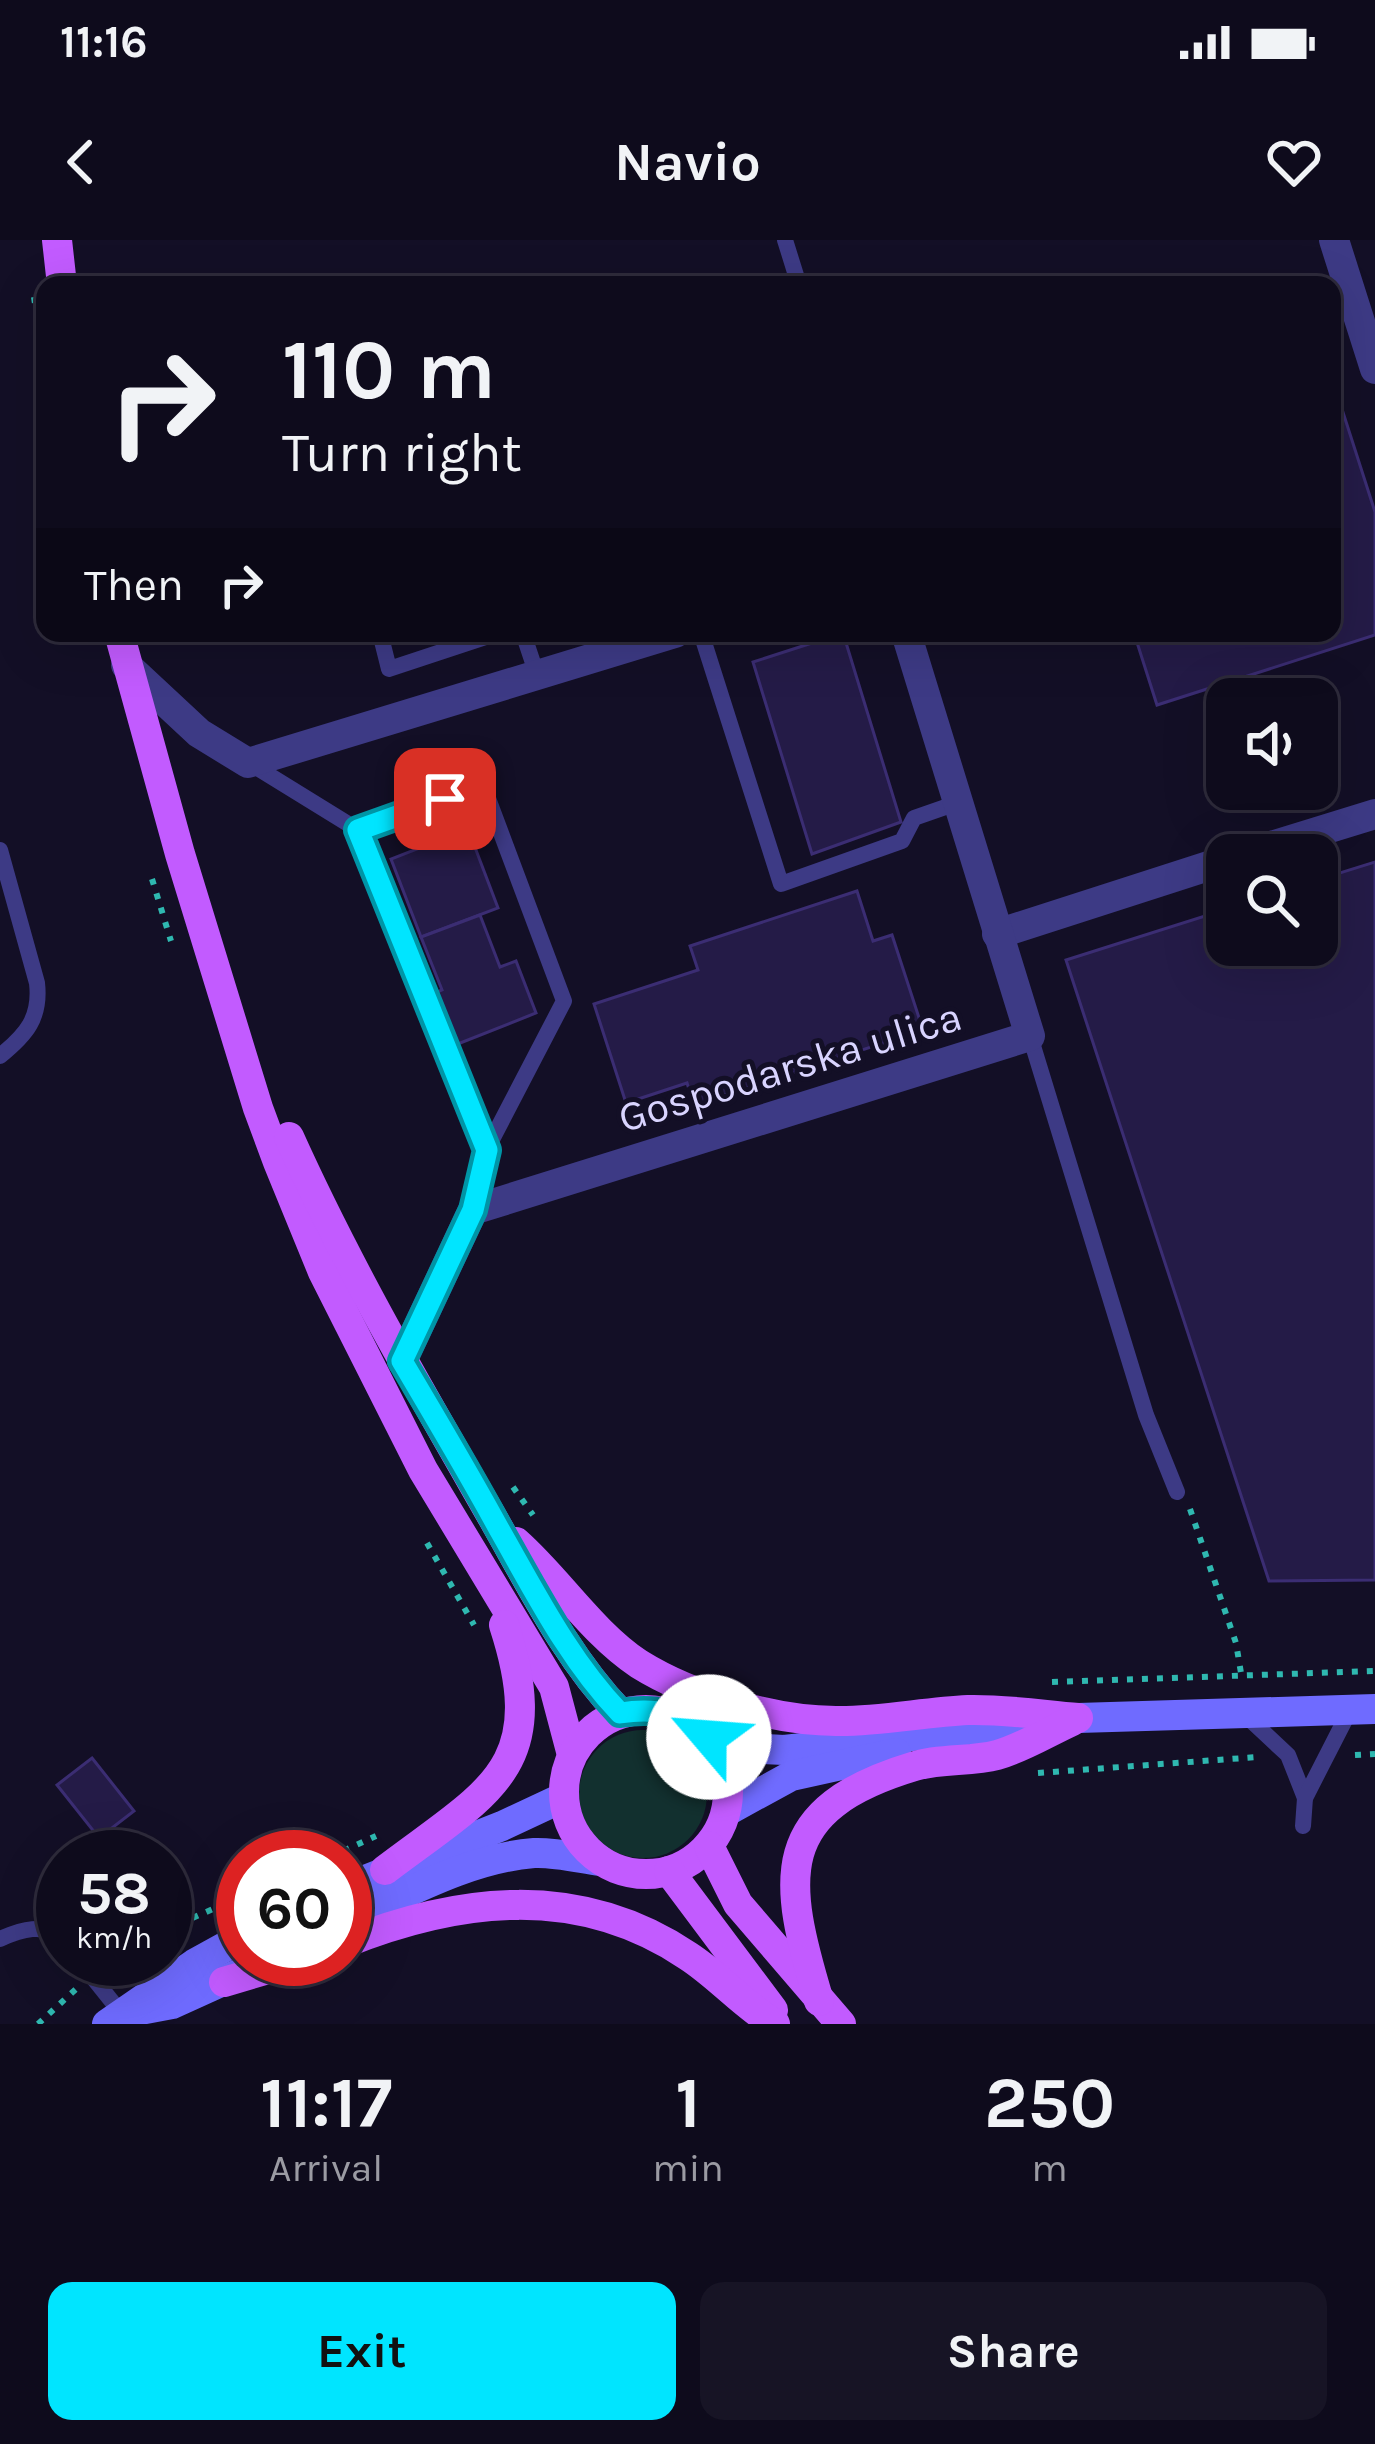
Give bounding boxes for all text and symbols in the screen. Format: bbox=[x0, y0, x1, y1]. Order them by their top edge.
text: 11:16 bbox=[60, 16, 148, 68]
icon: back bbox=[48, 129, 114, 195]
icon: heart bbox=[1261, 129, 1327, 195]
text: Navio bbox=[614, 130, 761, 194]
text: 110 m bbox=[282, 321, 496, 419]
icon: right bbox=[84, 324, 240, 480]
text: Turn right bbox=[282, 421, 522, 485]
icon: right bbox=[208, 552, 274, 618]
text: Then bbox=[84, 559, 184, 611]
map controls bbox=[1206, 678, 1338, 966]
button: sound bbox=[1206, 678, 1338, 810]
pin bbox=[394, 748, 496, 850]
icon: arrive bbox=[412, 766, 478, 832]
button: search bbox=[1206, 834, 1338, 966]
street label: Gospodarska ulica bbox=[612, 991, 968, 1143]
position arrow bbox=[646, 1674, 772, 1800]
speed limit sign: 60 bbox=[216, 1830, 372, 1986]
text: 58 bbox=[77, 1858, 151, 1928]
text: km/h bbox=[76, 1920, 152, 1956]
text: 11:17 bbox=[260, 2061, 392, 2145]
text: 1 bbox=[675, 2061, 701, 2145]
text: 250 bbox=[984, 2061, 1115, 2145]
text: Arrival bbox=[269, 2145, 383, 2191]
text: min bbox=[652, 2145, 724, 2191]
text: m bbox=[1031, 2145, 1068, 2191]
button: Exit bbox=[48, 2282, 676, 2420]
button: Share bbox=[700, 2282, 1327, 2420]

